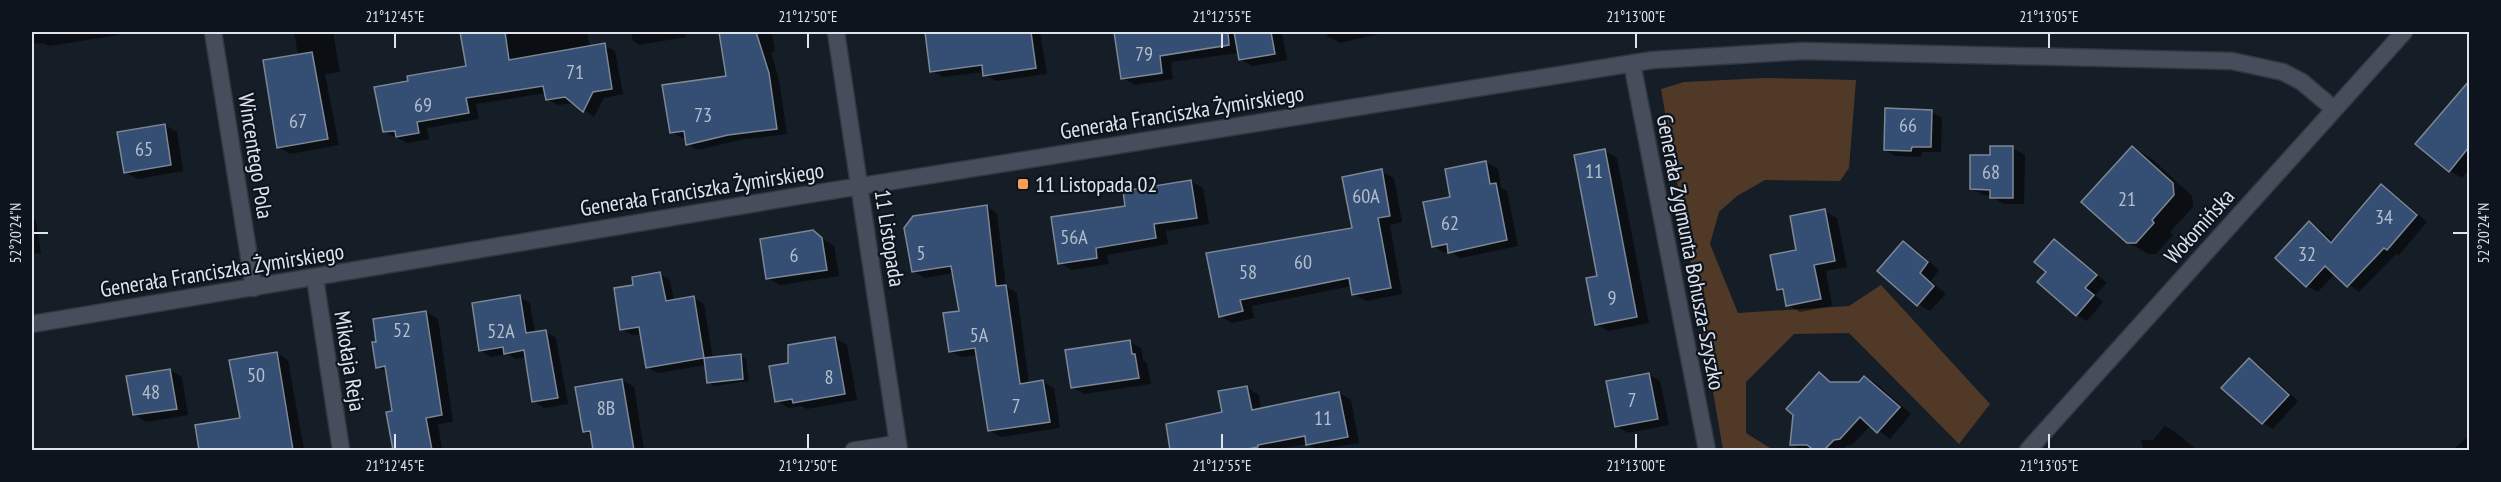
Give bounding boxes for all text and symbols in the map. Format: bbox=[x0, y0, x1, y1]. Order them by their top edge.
text: 21°12'45"E bbox=[365, 7, 425, 26]
text: 21°12'50"E bbox=[778, 7, 838, 26]
text: 21°12'55"E bbox=[1192, 7, 1252, 26]
text: 21°13'00"E bbox=[1606, 7, 1666, 26]
text: 21°13'05"E bbox=[2019, 7, 2079, 26]
house number: 79 bbox=[1135, 41, 1153, 67]
house number: 71 bbox=[566, 59, 584, 85]
street label: Generała Franciszka Żymirskiego bbox=[1058, 79, 1306, 145]
street label: Wincentego Pola bbox=[232, 91, 280, 221]
house number: 69 bbox=[414, 92, 432, 118]
house number: 73 bbox=[694, 102, 712, 128]
house number: 67 bbox=[289, 108, 307, 134]
street label: Generała Zygmunta Bohusza-Szyszko bbox=[1651, 112, 1731, 392]
house number: 66 bbox=[1899, 112, 1917, 138]
house number: 65 bbox=[135, 136, 153, 162]
street label: Generała Franciszka Żymirskiego bbox=[578, 156, 826, 222]
house number: 11 bbox=[1585, 158, 1603, 184]
house number: 68 bbox=[1982, 159, 2000, 185]
place label: 11 Listopada 02 bbox=[1035, 170, 1157, 198]
marker: 11 Listopada 02 bbox=[1016, 177, 1030, 191]
house number: 60A bbox=[1352, 183, 1380, 209]
street label: Wołomińska bbox=[2158, 183, 2240, 269]
house number: 21 bbox=[2118, 186, 2136, 212]
street label: 11 Listopada bbox=[869, 187, 911, 289]
text: 52°20'24"N bbox=[6, 203, 25, 263]
text: 52°20'24"N bbox=[2474, 203, 2493, 263]
house number: 34 bbox=[2375, 204, 2393, 230]
house number: 62 bbox=[1441, 210, 1459, 236]
house number: 56A bbox=[1060, 224, 1088, 250]
street label: Generała Franciszka Żymirskiego bbox=[98, 237, 346, 303]
house number: 5 bbox=[917, 240, 926, 266]
house number: 32 bbox=[2298, 241, 2316, 267]
house number: 6 bbox=[790, 242, 799, 268]
house number: 60 bbox=[1294, 249, 1312, 275]
house number: 58 bbox=[1239, 259, 1257, 285]
house number: 9 bbox=[1608, 285, 1617, 311]
street label: Mikołaja Reja bbox=[328, 309, 372, 413]
house number: 52 bbox=[393, 317, 411, 343]
house number: 52A bbox=[487, 318, 515, 344]
house number: 5A bbox=[970, 322, 989, 348]
house number: 50 bbox=[247, 362, 265, 388]
house number: 8 bbox=[825, 364, 834, 390]
house number: 48 bbox=[142, 379, 160, 405]
house number: 7 bbox=[1628, 387, 1637, 413]
house number: 7 bbox=[1012, 393, 1021, 419]
house number: 8B bbox=[597, 395, 615, 421]
house number: 11 bbox=[1314, 405, 1332, 431]
text: 21°12'45"E bbox=[365, 456, 425, 475]
text: 21°12'50"E bbox=[778, 456, 838, 475]
text: 21°12'55"E bbox=[1192, 456, 1252, 475]
text: 21°13'00"E bbox=[1606, 456, 1666, 475]
text: 21°13'05"E bbox=[2019, 456, 2079, 475]

